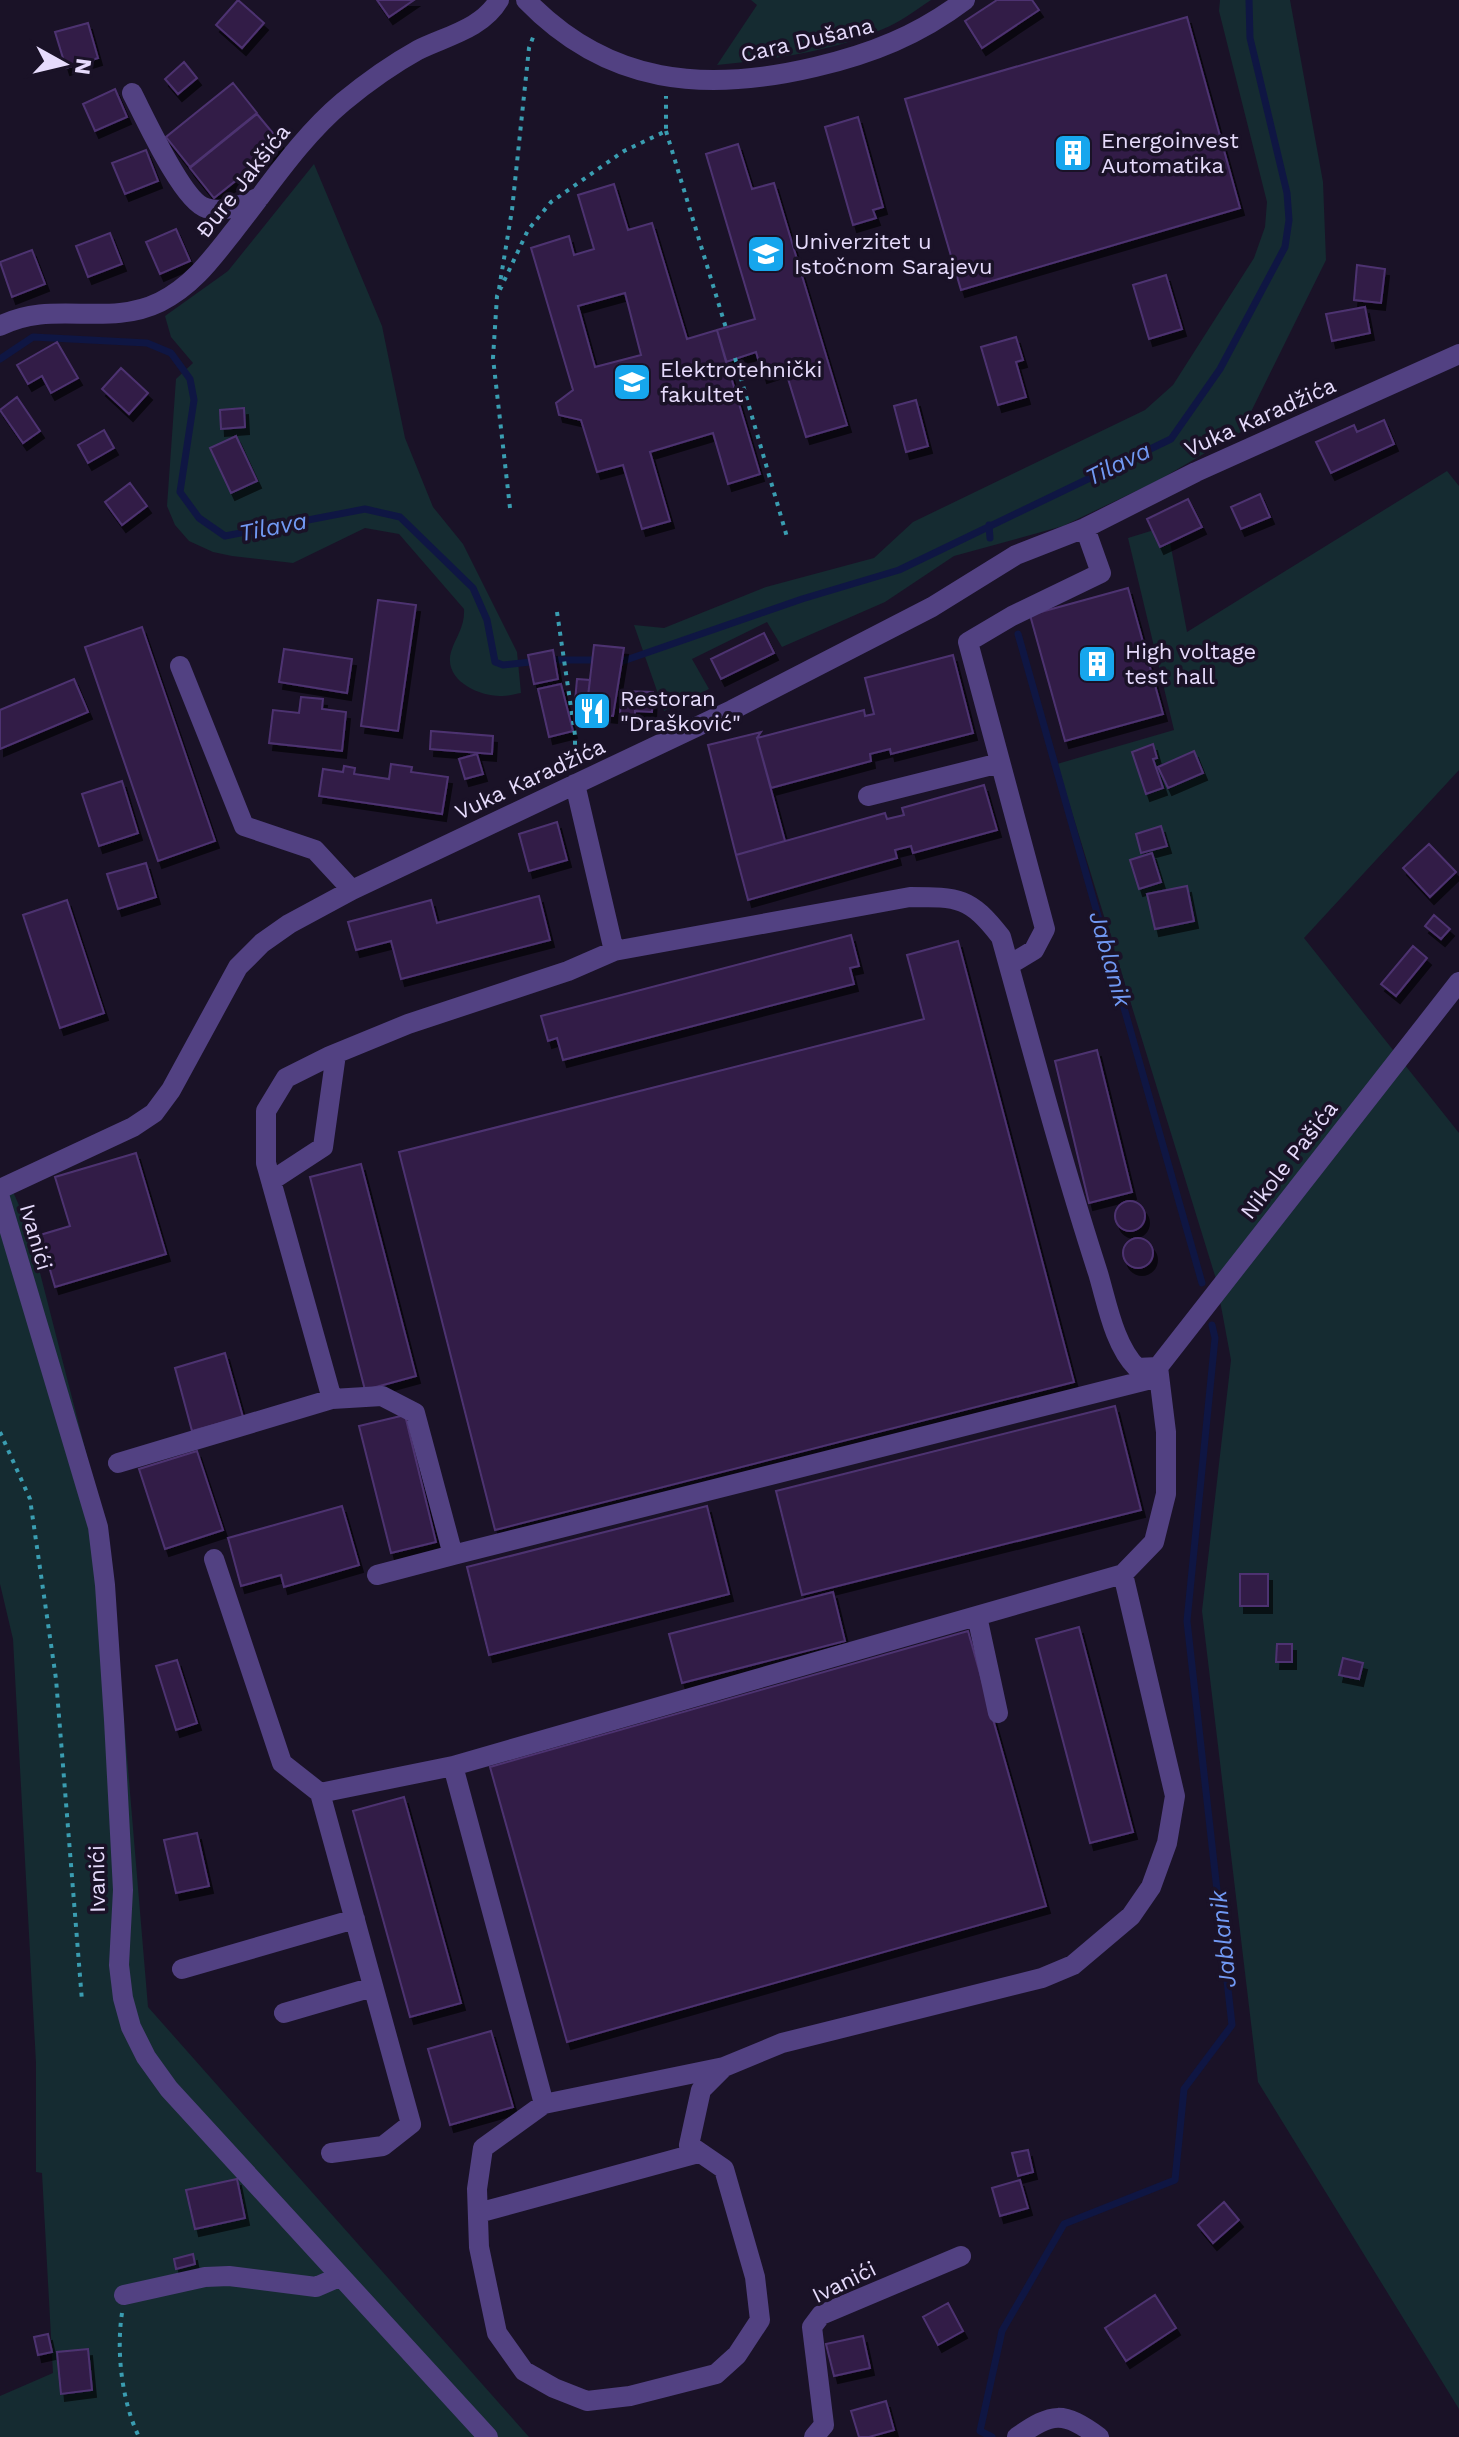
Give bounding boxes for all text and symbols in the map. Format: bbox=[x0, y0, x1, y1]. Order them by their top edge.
street label: Cara Dušana bbox=[738, 13, 876, 67]
north arrow bbox=[24, 24, 104, 104]
text: N bbox=[70, 57, 97, 77]
street label: Đure Jakšića bbox=[191, 119, 295, 243]
place label: Energoinvest Automatika bbox=[1101, 128, 1239, 178]
building icon: Energoinvest Automatika bbox=[1052, 132, 1094, 174]
place label: Univerzitet u Istočnom Sarajevu bbox=[794, 229, 993, 279]
school or university icon: Univerzitet u Istočnom Sarajevu bbox=[745, 233, 787, 275]
place label: Elektrotehnički fakultet bbox=[660, 357, 822, 407]
school or university icon: Elektrotehnički fakultet bbox=[611, 361, 653, 403]
street label: Vuka Karadžića bbox=[1181, 373, 1339, 461]
water label: Tilava bbox=[1081, 436, 1155, 492]
water label: Tilava bbox=[236, 507, 310, 547]
place label: High voltage test hall bbox=[1125, 639, 1256, 689]
building icon: High voltage test hall bbox=[1076, 643, 1118, 685]
place label: Restoran "Drašković" bbox=[620, 686, 741, 736]
restaurant icon: Restoran "Drašković" bbox=[571, 690, 613, 732]
street label: Vuka Karadžića bbox=[451, 733, 609, 825]
water label: Jablanik bbox=[1083, 908, 1137, 1011]
street label: Nikole Pašića bbox=[1235, 1096, 1343, 1224]
street label: Ivanići bbox=[15, 1201, 57, 1273]
street label: Ivanići bbox=[84, 1845, 110, 1913]
water label: Jablanik bbox=[1204, 1888, 1242, 1989]
street label: Ivanići bbox=[808, 2256, 880, 2308]

